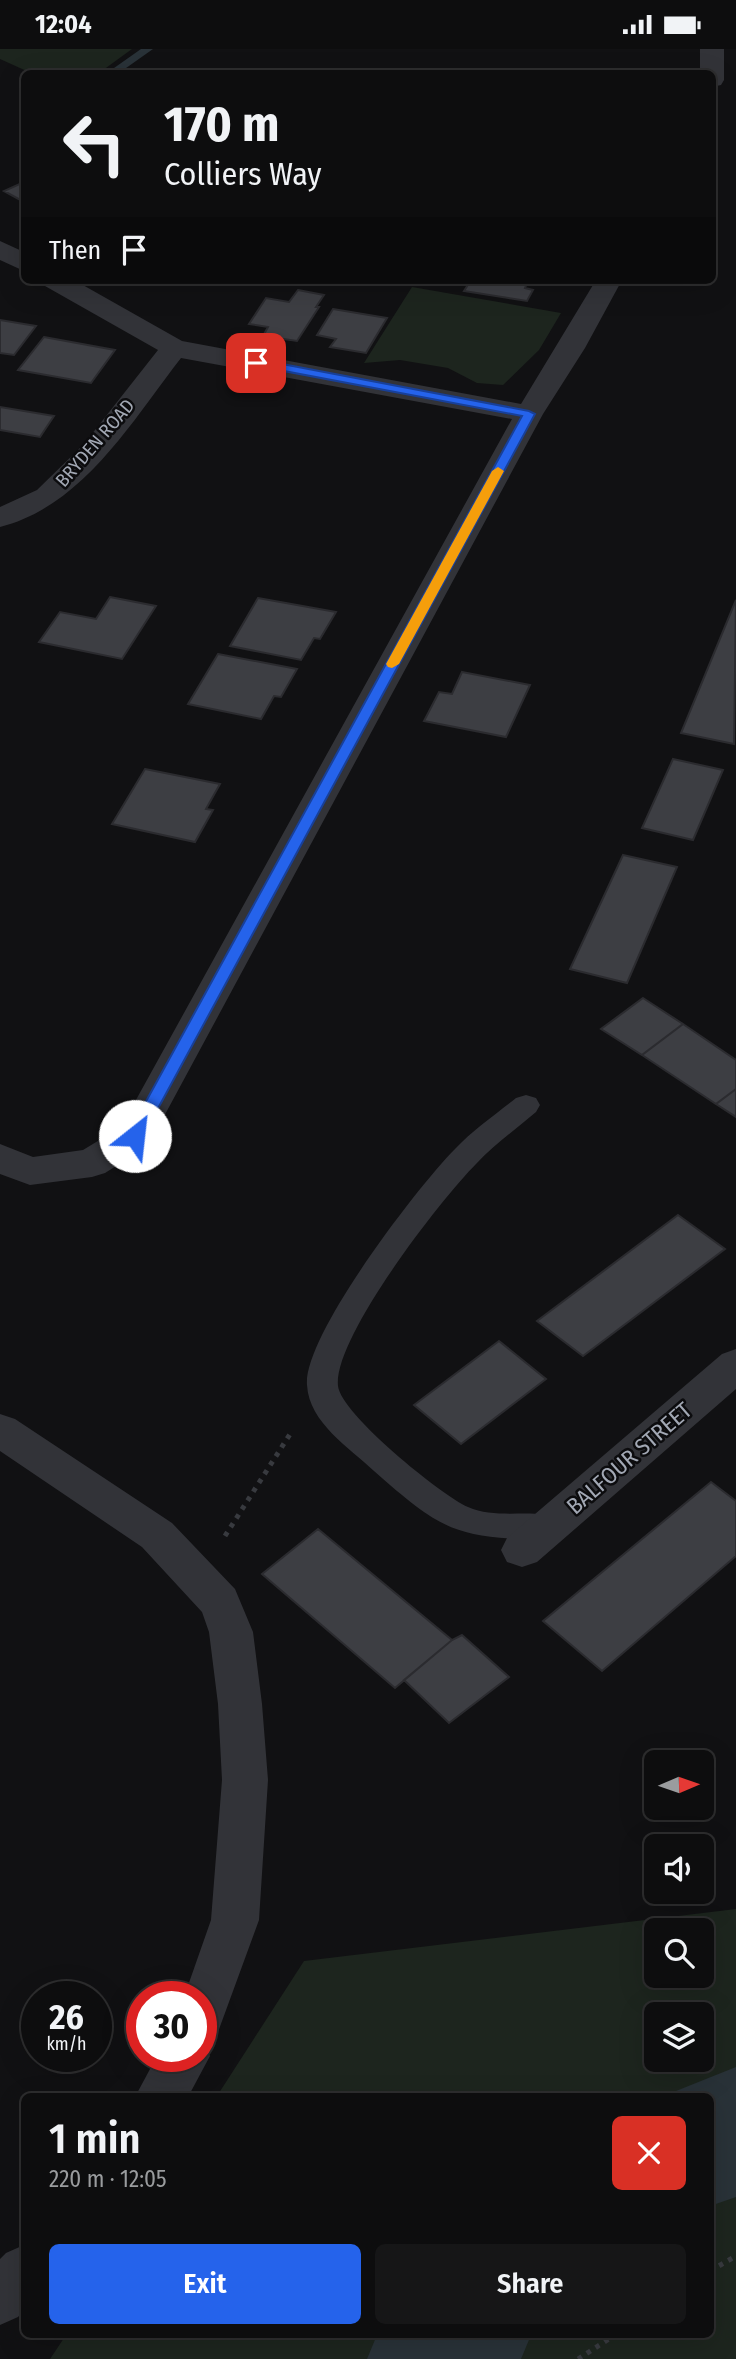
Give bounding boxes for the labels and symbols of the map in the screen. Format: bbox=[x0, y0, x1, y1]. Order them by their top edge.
pin bbox=[226, 333, 286, 393]
street label: BRYDEN ROAD bbox=[51, 394, 139, 492]
position arrow bbox=[98, 1099, 172, 1173]
street label: BALFOUR STREET bbox=[561, 1396, 698, 1520]
north arrow bbox=[644, 1750, 714, 1820]
speed limit sign: 30 bbox=[126, 1981, 217, 2072]

